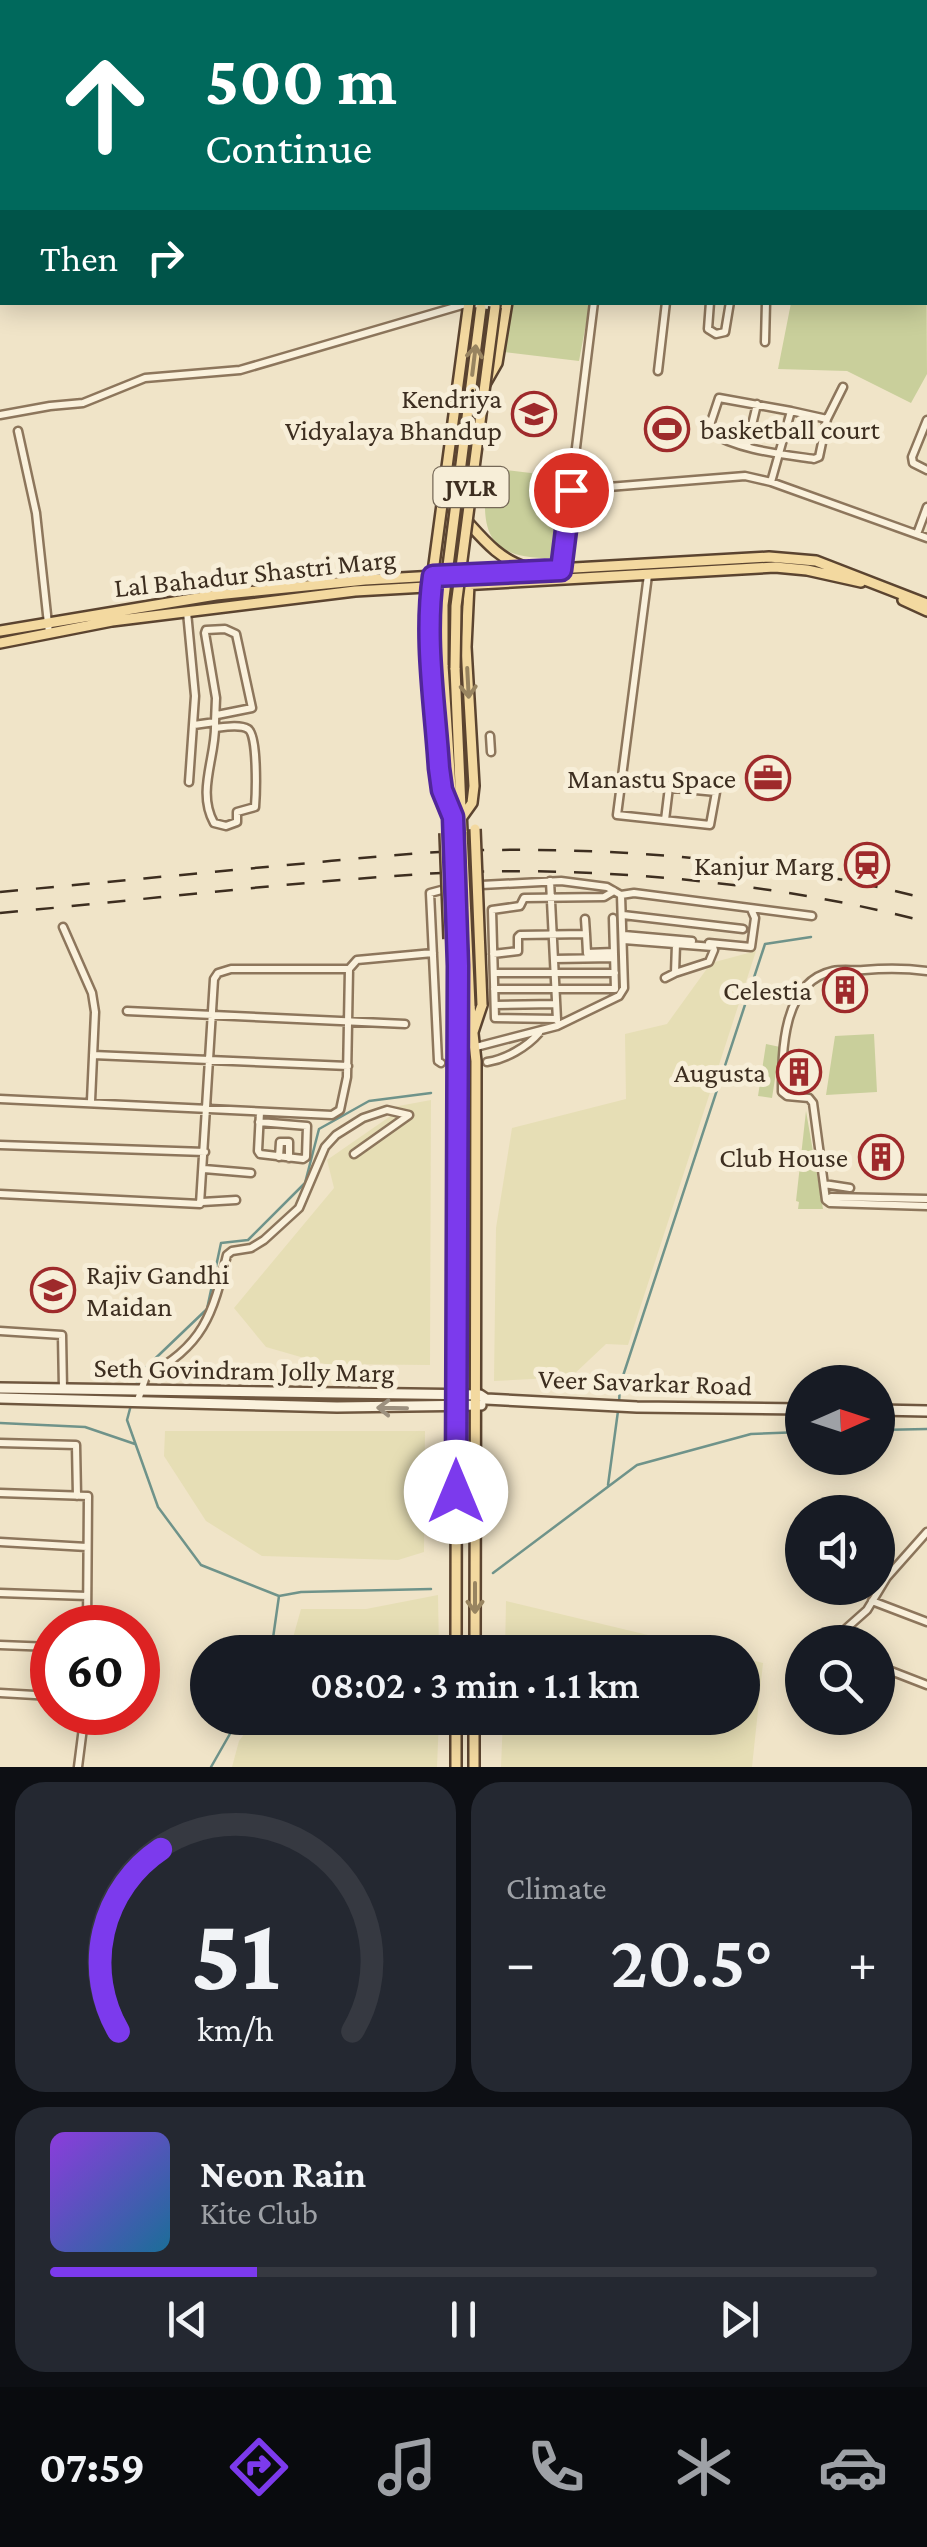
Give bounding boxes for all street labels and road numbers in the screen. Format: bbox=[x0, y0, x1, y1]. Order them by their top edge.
road number: JVLR bbox=[434, 467, 508, 507]
street label: Lal Bahadur Shastri Marg bbox=[112, 543, 398, 603]
street label: Seth Govindram Jolly Marg bbox=[93, 1352, 395, 1388]
street label: Veer Savarkar Road bbox=[537, 1363, 753, 1401]

